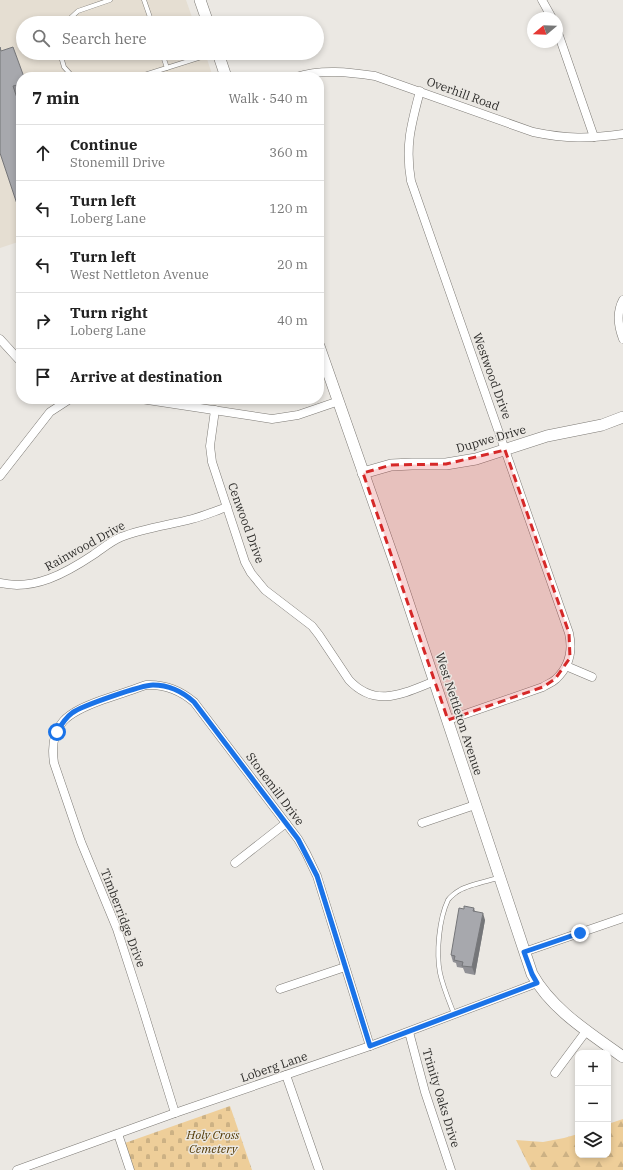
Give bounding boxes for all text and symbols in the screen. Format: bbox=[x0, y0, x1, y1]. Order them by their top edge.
north arrow bbox=[527, 12, 563, 48]
search box bbox=[16, 16, 324, 60]
icon: search bbox=[30, 27, 52, 49]
text: Search here bbox=[62, 29, 147, 48]
street label: Overhill Road bbox=[425, 73, 502, 114]
text: 7 min bbox=[32, 87, 80, 109]
text: Walk · 540 m bbox=[229, 90, 308, 107]
text: Continue bbox=[70, 135, 137, 154]
icon: ahead bbox=[32, 142, 54, 164]
text: 360 m bbox=[269, 144, 308, 161]
text: Stonemill Drive bbox=[70, 154, 165, 171]
text: Turn left bbox=[70, 191, 136, 210]
icon: left bbox=[32, 198, 54, 220]
text: 120 m bbox=[269, 200, 308, 217]
text: Loberg Lane bbox=[70, 210, 146, 227]
text: Turn left bbox=[70, 247, 136, 266]
icon: left bbox=[32, 254, 54, 276]
text: 20 m bbox=[277, 256, 308, 273]
text: West Nettleton Avenue bbox=[70, 266, 209, 283]
text: Turn right bbox=[70, 303, 148, 322]
icon: right bbox=[32, 310, 54, 332]
text: 40 m bbox=[277, 312, 308, 329]
text: Loberg Lane bbox=[70, 322, 146, 339]
street label: Westwood Drive bbox=[470, 331, 515, 421]
icon: arrive bbox=[32, 366, 54, 388]
text: Arrive at destination bbox=[70, 367, 222, 386]
street label: Dupwe Drive bbox=[454, 421, 528, 456]
street label: Cenwood Drive bbox=[225, 480, 268, 565]
street label: Rainwood Drive bbox=[42, 517, 127, 574]
street label: West Nettleton Avenue bbox=[433, 651, 486, 777]
route start bbox=[48, 723, 66, 741]
street label: Stonemill Drive bbox=[243, 749, 308, 828]
street label: Timberridge Drive bbox=[98, 866, 149, 969]
route end bbox=[571, 924, 589, 942]
street label: Trinity Oaks Drive bbox=[419, 1047, 464, 1149]
street label: Loberg Lane bbox=[238, 1048, 309, 1085]
map controls bbox=[575, 1050, 611, 1158]
button: + bbox=[575, 1050, 611, 1086]
button: − bbox=[575, 1086, 611, 1122]
button: layers bbox=[575, 1122, 611, 1158]
park label: Holy Cross Cemetery bbox=[186, 1127, 240, 1156]

